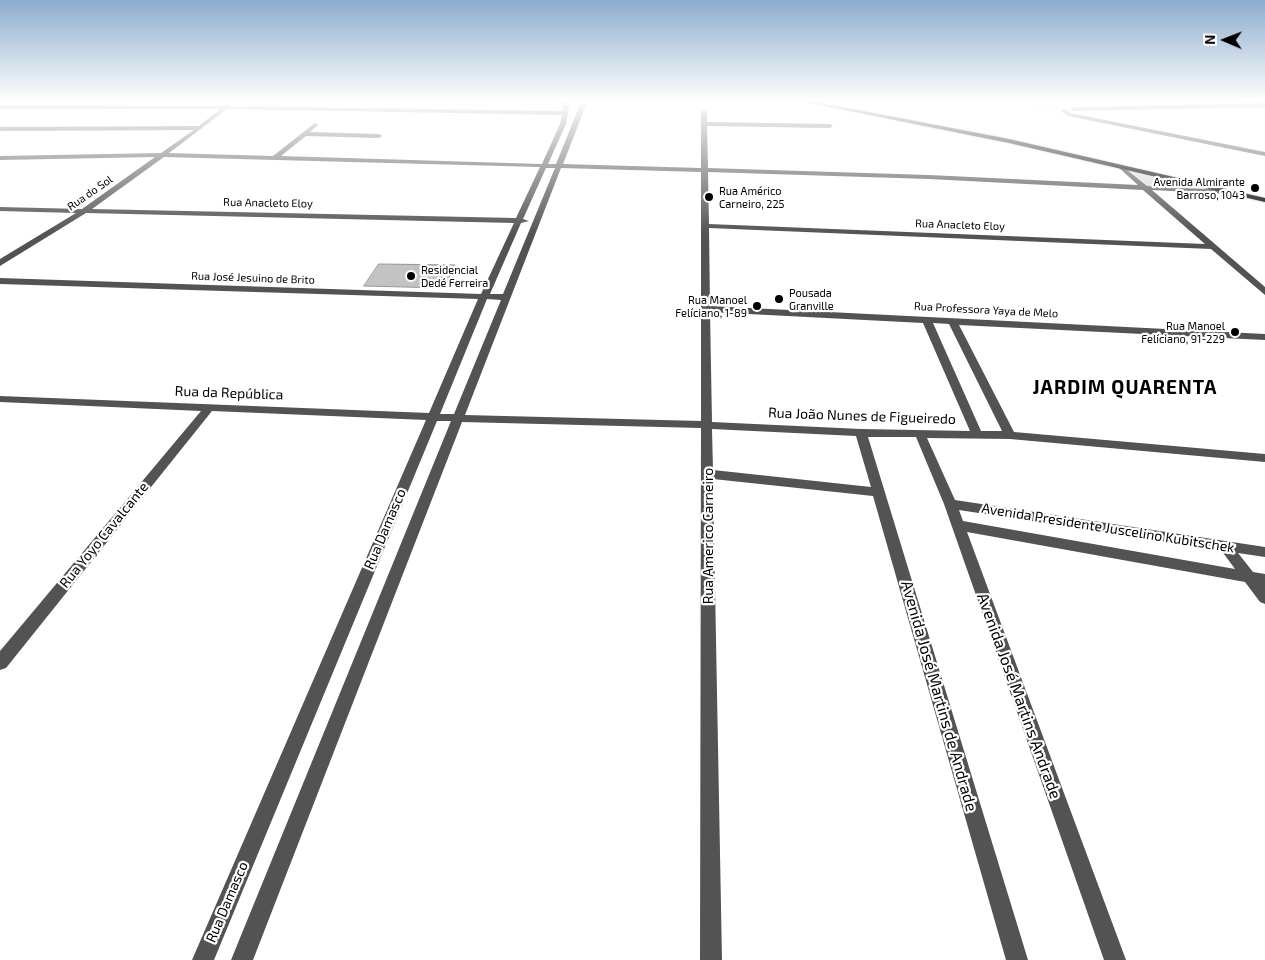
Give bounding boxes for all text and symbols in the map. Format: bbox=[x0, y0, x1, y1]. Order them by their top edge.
north arrow bbox=[1200, 15, 1250, 65]
text: N bbox=[1201, 35, 1218, 45]
street label: Rua do Sol bbox=[65, 173, 115, 213]
place label: Avenida Almirante Barroso, 1043 bbox=[1153, 175, 1245, 201]
marker: Avenida Almirante Barroso, 1043 bbox=[1249, 182, 1261, 194]
place label: Rua Américo Carneiro, 225 bbox=[719, 184, 784, 210]
marker: Rua Américo Carneiro, 225 bbox=[703, 191, 715, 203]
street label: Rua Anacleto Eloy bbox=[223, 196, 313, 210]
street label: Rua Anacleto Eloy bbox=[915, 217, 1005, 233]
place label: Residencial Dedé Ferreira bbox=[421, 263, 488, 289]
street label: Rua José Jesuino de Brito bbox=[191, 269, 315, 287]
marker: Residencial Dedé Ferreira bbox=[405, 270, 417, 282]
place label: Pousada Granville bbox=[789, 286, 834, 312]
place label: Rua Manoel Felíciano, 1-89 bbox=[675, 293, 747, 319]
marker: Pousada Granville bbox=[773, 293, 785, 305]
marker: Rua Manoel Felíciano, 1-89 bbox=[751, 300, 763, 312]
street label: Rua Professora Yaya de Melo bbox=[913, 300, 1059, 320]
place label: Rua Manoel Felíciano, 91-229 bbox=[1141, 319, 1225, 345]
marker: Rua Manoel Felíciano, 91-229 bbox=[1229, 326, 1241, 338]
district label: JARDIM QUARENTA bbox=[1031, 377, 1219, 399]
street label: Rua da República bbox=[174, 383, 284, 403]
street label: Rua João Nunes de Figueiredo bbox=[768, 404, 956, 428]
street label: Rua Americo Carneiro bbox=[700, 468, 716, 604]
street label: Rua Yoyo Cavalcante bbox=[56, 479, 152, 591]
street label: Rua Damasco bbox=[360, 486, 410, 572]
street label: Avenida Presidente Juscelino Kubitschek bbox=[980, 500, 1236, 556]
street label: Avenida José Martins de Andrade bbox=[897, 578, 981, 814]
street label: Avenida José Martins Andrade bbox=[973, 590, 1065, 802]
street label: Rua Damasco bbox=[202, 859, 252, 945]

